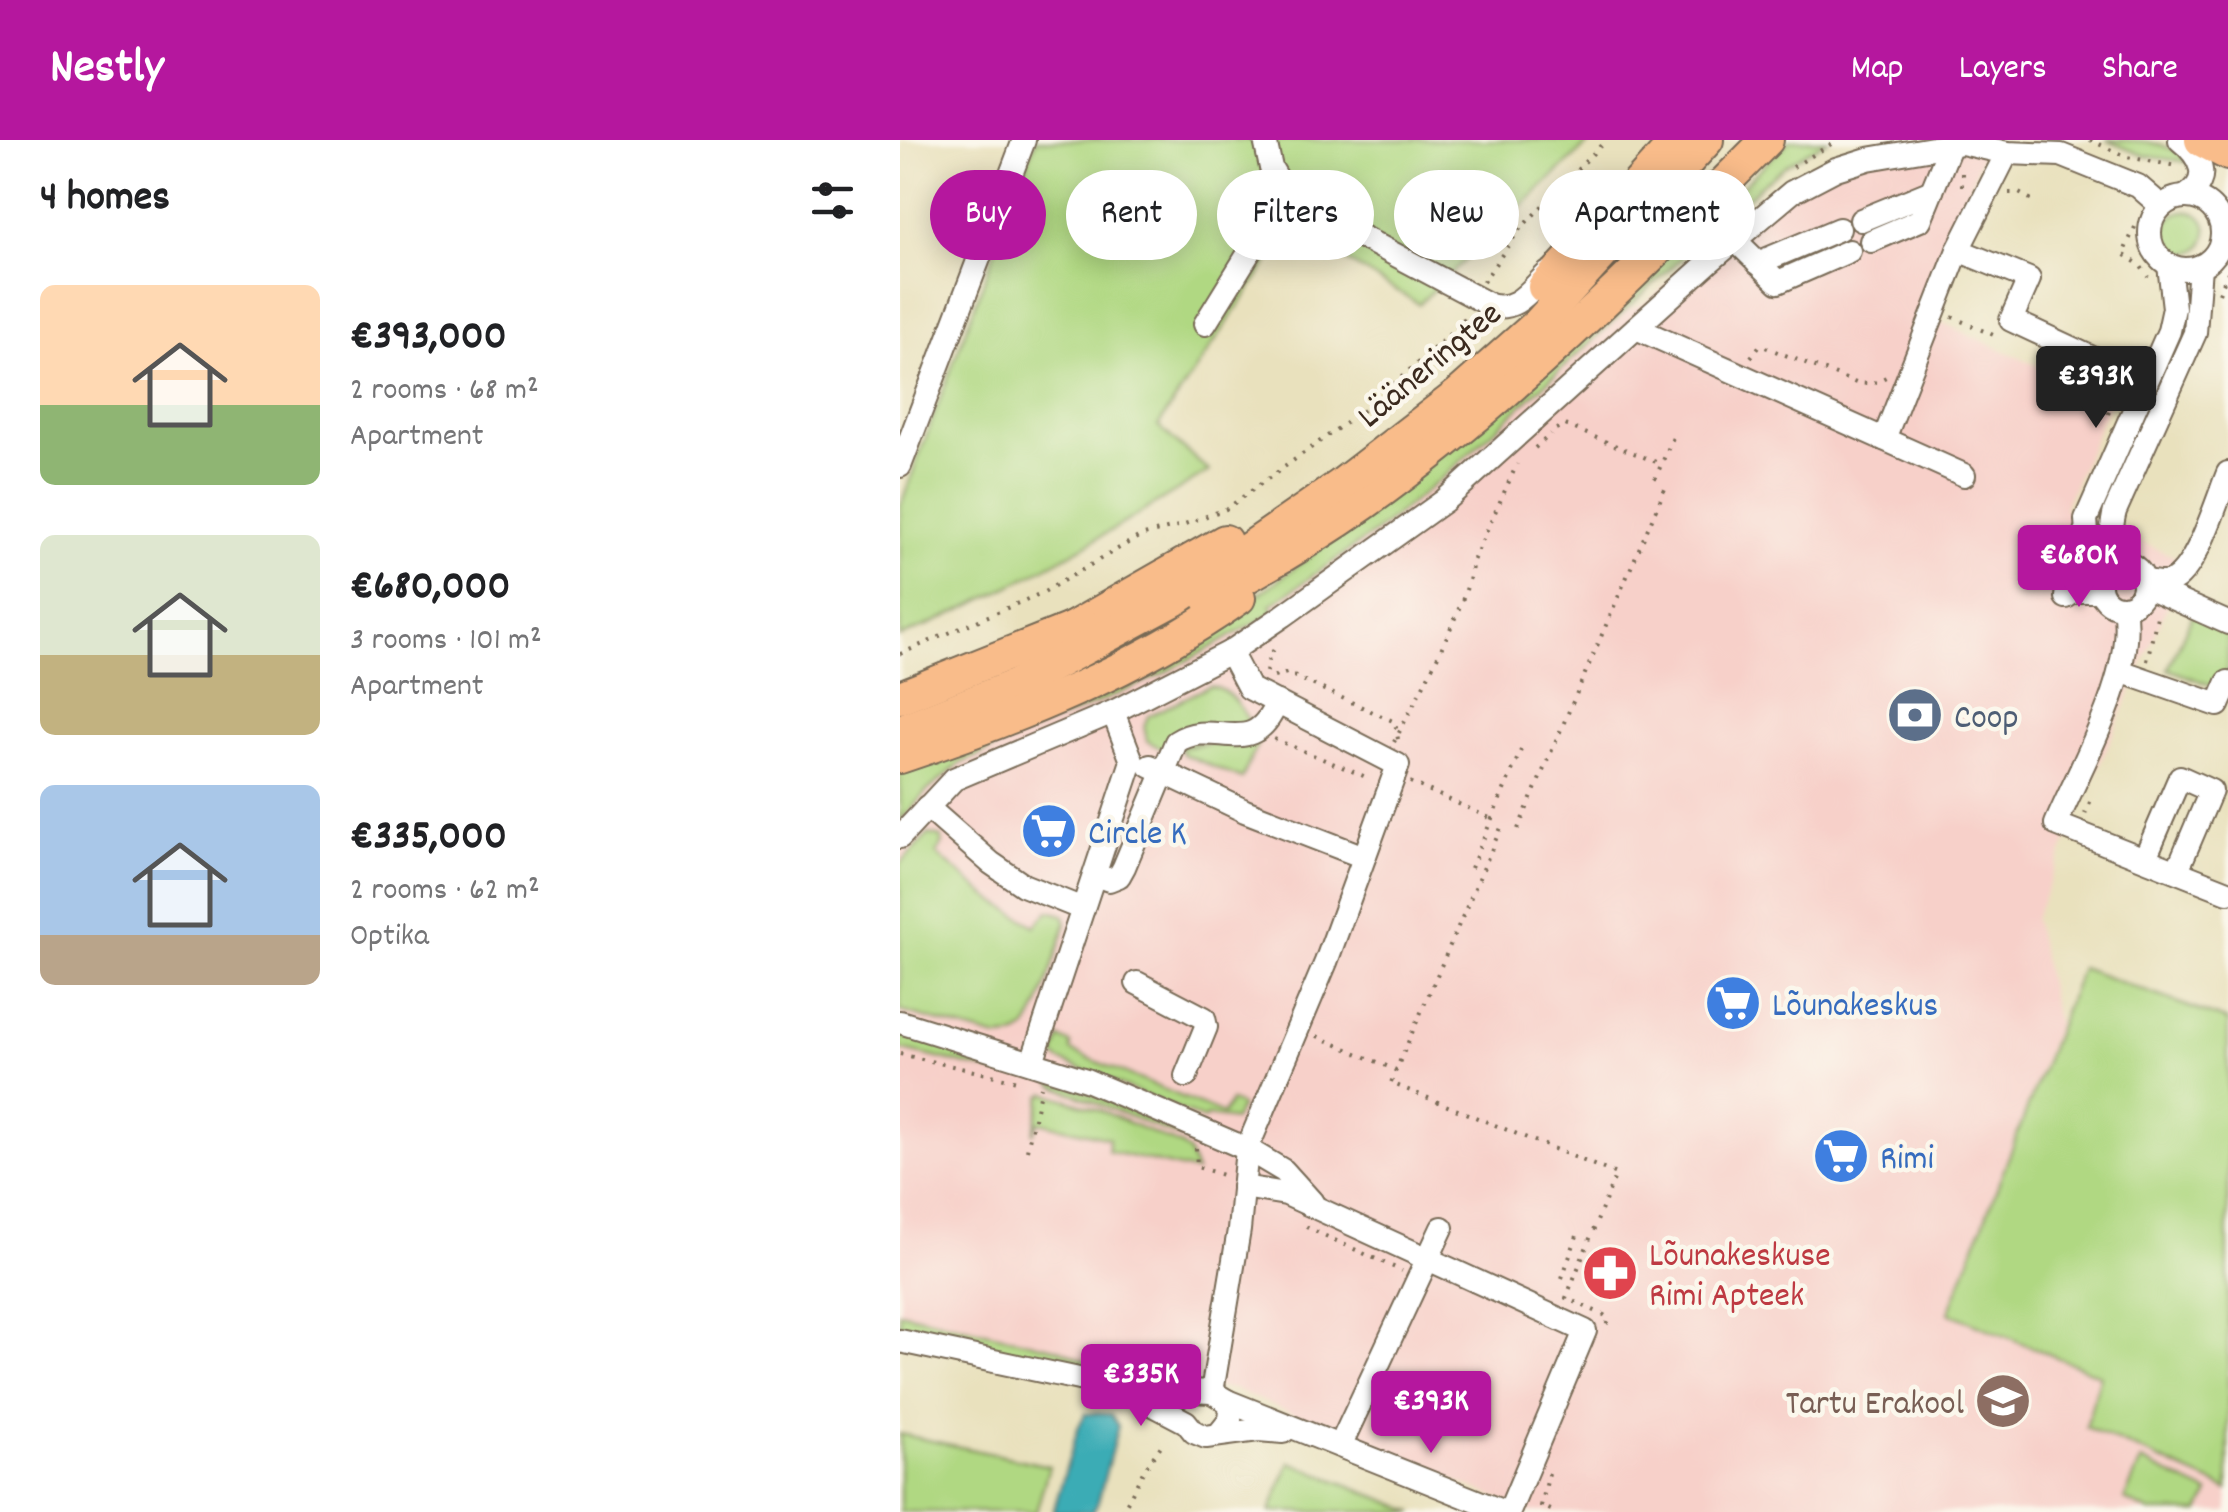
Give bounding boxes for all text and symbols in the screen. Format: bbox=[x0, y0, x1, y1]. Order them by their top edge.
text: Nestly bbox=[50, 36, 164, 105]
text: Map bbox=[1851, 45, 1904, 95]
text: Layers bbox=[1959, 45, 2047, 95]
text: Share bbox=[2102, 45, 2178, 95]
text: 4 homes bbox=[40, 170, 170, 230]
chip: Buy bbox=[930, 170, 1046, 260]
chip: Rent bbox=[1066, 170, 1197, 260]
chip: Filters bbox=[1217, 170, 1374, 260]
chip: New bbox=[1394, 170, 1519, 260]
chip: Apartment bbox=[1539, 170, 1755, 260]
icon: filters bbox=[805, 173, 860, 228]
street label: Lääneringtee bbox=[1348, 291, 1514, 442]
text: €393,000 bbox=[350, 309, 507, 369]
icon: home bbox=[120, 325, 240, 445]
pin: €393K bbox=[2026, 346, 2166, 431]
text: €393K bbox=[2058, 355, 2134, 401]
text: 2 rooms · 68 m² bbox=[350, 369, 539, 415]
text: Apartment bbox=[350, 415, 484, 461]
pin: €680K bbox=[2009, 525, 2149, 610]
text: €680K bbox=[2040, 534, 2118, 580]
text: €680,000 bbox=[350, 559, 510, 619]
icon: home bbox=[120, 575, 240, 695]
text: 3 rooms · 101 m² bbox=[350, 619, 542, 665]
text: Apartment bbox=[350, 665, 484, 711]
bank icon: Coop bbox=[1885, 685, 1945, 745]
place label: Coop bbox=[1954, 695, 2019, 745]
supermarket icon: Circle K bbox=[1019, 801, 1079, 861]
text: €335,000 bbox=[350, 809, 507, 869]
place label: Circle K bbox=[1088, 811, 1187, 861]
icon: home bbox=[120, 825, 240, 945]
text: 2 rooms · 62 m² bbox=[350, 869, 540, 915]
text: Optika bbox=[350, 915, 429, 961]
supermarket icon: Lõunakeskus bbox=[1703, 973, 1763, 1033]
place label: Lõunakeskus bbox=[1772, 983, 1938, 1033]
supermarket icon: Rimi bbox=[1811, 1126, 1871, 1186]
place label: Rimi bbox=[1880, 1136, 1934, 1186]
place label: Lõunakeskuse Rimi Apteek bbox=[1649, 1233, 1831, 1323]
pharmacy icon: Lõunakeskuse Rimi Apteek bbox=[1580, 1243, 1640, 1303]
pin: €335K bbox=[1071, 1344, 1211, 1429]
text: €335K bbox=[1103, 1353, 1179, 1399]
pin: €393K bbox=[1361, 1371, 1501, 1456]
school or university icon: Tartu Erakool bbox=[1973, 1371, 2033, 1431]
text: €393K bbox=[1393, 1380, 1469, 1426]
place label: Tartu Erakool bbox=[1785, 1381, 1964, 1431]

